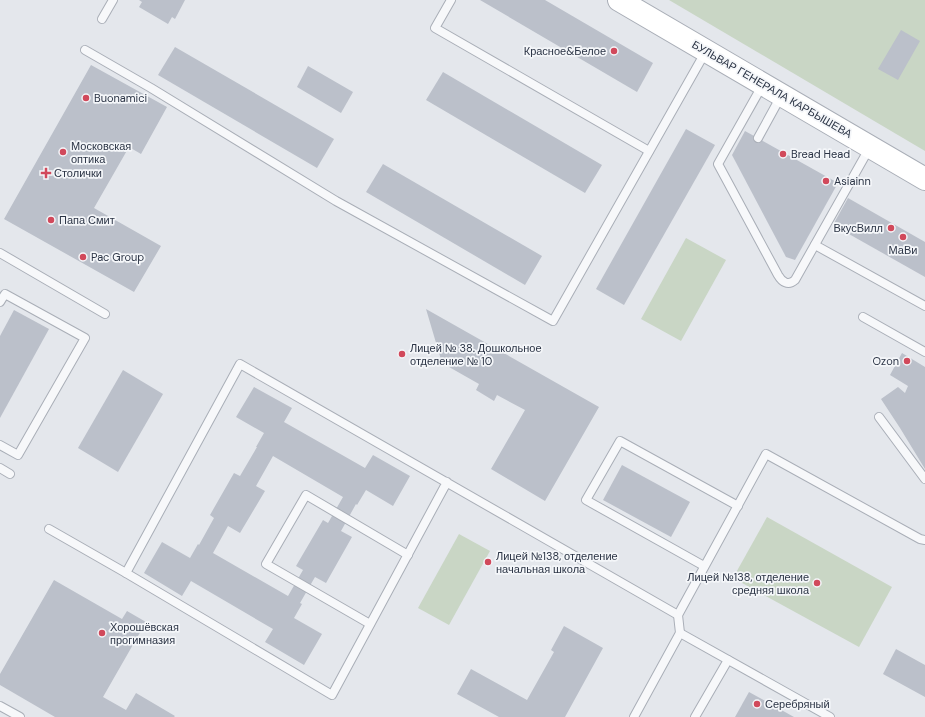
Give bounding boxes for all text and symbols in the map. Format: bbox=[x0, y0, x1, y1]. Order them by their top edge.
street label: БУЛЬВАР ГЕНЕРАЛА КАРБЫШЕВА bbox=[689, 37, 855, 141]
place label: Красное&Белое bbox=[524, 44, 606, 58]
marker: Красное&Белое bbox=[609, 46, 619, 56]
place label: Buonamici bbox=[94, 91, 147, 105]
marker: Buonamici bbox=[81, 93, 91, 103]
place label: Московская оптика bbox=[71, 139, 131, 166]
marker: Московская оптика bbox=[58, 147, 68, 157]
place label: Bread Head bbox=[791, 147, 850, 161]
marker: Bread Head bbox=[778, 149, 788, 159]
place label: Столички bbox=[54, 166, 102, 180]
marker: Столички bbox=[41, 168, 51, 178]
place label: Asiainn bbox=[834, 174, 871, 188]
marker: Asiainn bbox=[821, 176, 831, 186]
place label: Папа Смит bbox=[59, 213, 115, 227]
marker: Папа Смит bbox=[46, 215, 56, 225]
place label: ВкусВилл bbox=[834, 221, 883, 235]
marker: ВкусВилл bbox=[886, 223, 896, 233]
marker: МаВи bbox=[898, 232, 908, 242]
place label: МаВи bbox=[889, 243, 917, 257]
place label: Pac Group bbox=[91, 250, 144, 264]
marker: Pac Group bbox=[78, 252, 88, 262]
place label: Лицей № 38. Дошкольное отделение № 10 bbox=[410, 341, 542, 368]
marker: Лицей № 38. Дошкольное отделение № 10 bbox=[397, 349, 407, 359]
place label: Ozon bbox=[873, 354, 899, 368]
marker: Ozon bbox=[902, 356, 912, 366]
place label: Лицей №138, отделение начальная школа bbox=[496, 549, 618, 576]
marker: Лицей №138, отделение начальная школа bbox=[483, 557, 493, 567]
place label: Лицей №138, отделение средняя школа bbox=[687, 570, 810, 597]
marker: Лицей №138, отделение средняя школа bbox=[812, 578, 822, 588]
place label: Хорошёвская прогимназия bbox=[110, 620, 179, 647]
marker: Хорошёвская прогимназия bbox=[97, 628, 107, 638]
place label: Серебряный bbox=[765, 697, 830, 711]
marker: Серебряный bbox=[752, 699, 762, 709]

